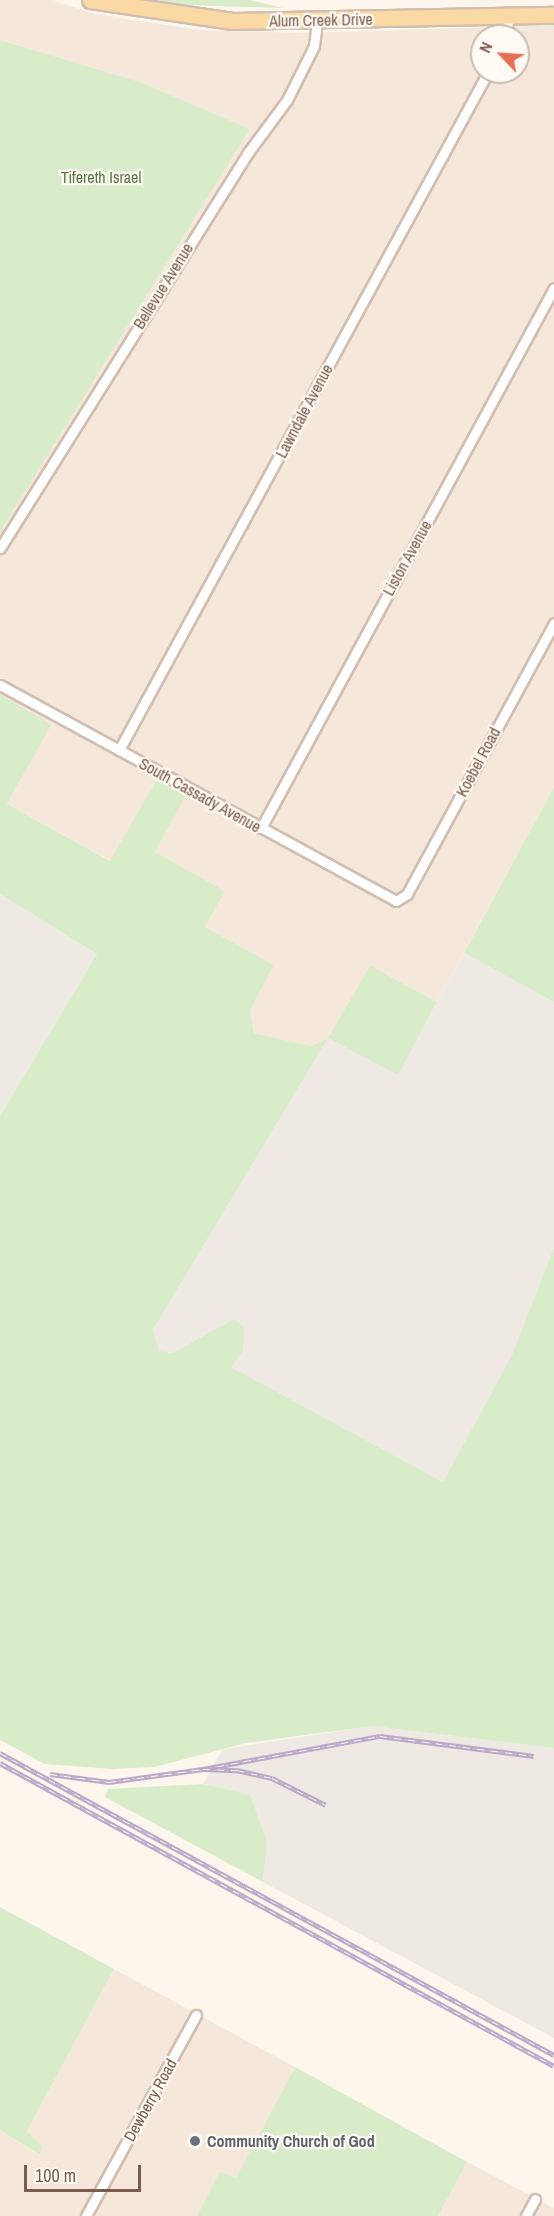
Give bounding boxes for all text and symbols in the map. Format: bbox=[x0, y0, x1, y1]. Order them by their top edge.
street label: Alum Creek Drive bbox=[269, 9, 373, 31]
north arrow bbox=[470, 24, 530, 84]
text: N bbox=[474, 38, 497, 56]
park label: Tifereth Israel bbox=[61, 167, 141, 187]
street label: Bellevue Avenue bbox=[129, 239, 197, 333]
street label: Lawndale Avenue bbox=[271, 361, 337, 461]
street label: Liston Avenue bbox=[378, 517, 436, 599]
street label: Koebel Road bbox=[452, 724, 504, 800]
street label: South Cassady Avenue bbox=[135, 753, 265, 837]
street label: Dewberry Road bbox=[120, 2055, 180, 2145]
place label: Community Church of God bbox=[207, 2131, 375, 2151]
marker: Community Church of God bbox=[188, 2134, 202, 2148]
scale bar bbox=[27, 2153, 144, 2191]
text: 100 m bbox=[35, 2163, 76, 2188]

